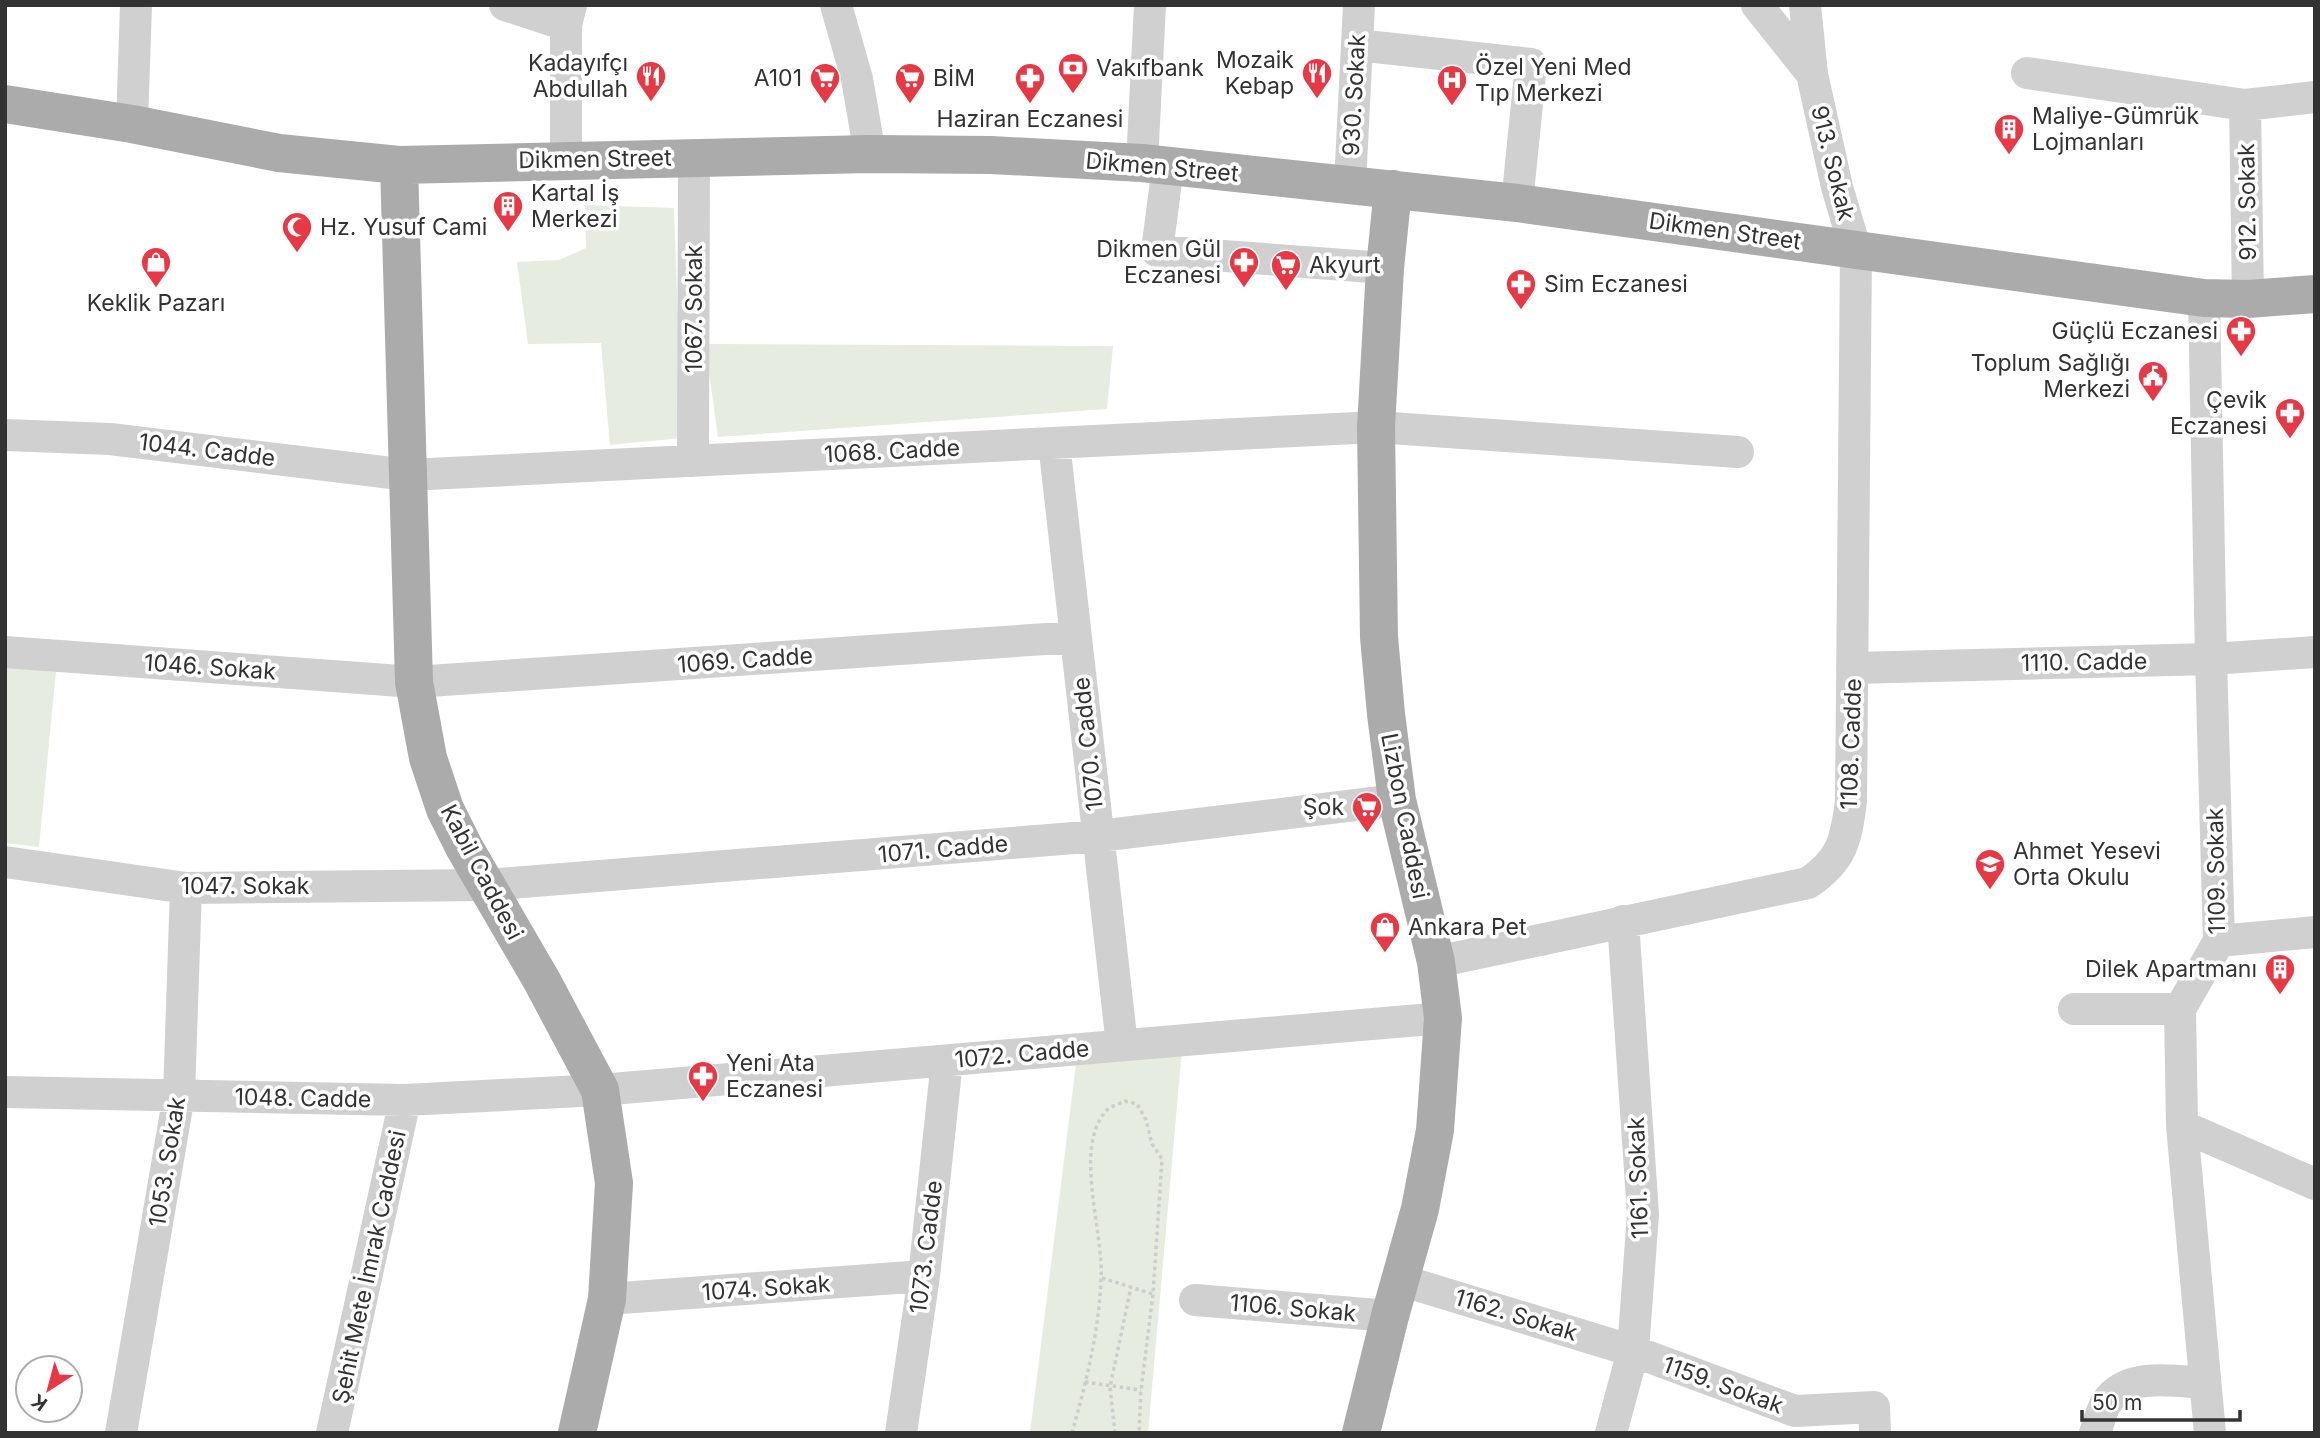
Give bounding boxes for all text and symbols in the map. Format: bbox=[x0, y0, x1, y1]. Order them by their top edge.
street label: 930. Sokak bbox=[1337, 33, 1371, 157]
place label: Mozaik Kebap bbox=[1216, 46, 1294, 100]
place label: Kadayıfçı Abdullah bbox=[528, 49, 628, 103]
bank icon: Vakıfbank bbox=[1056, 51, 1090, 95]
place label: Özel Yeni Med Tıp Merkezi bbox=[1475, 53, 1632, 107]
place label: Vakıfbank bbox=[1096, 54, 1204, 82]
restaurant icon: Mozaik Kebap bbox=[1300, 56, 1334, 100]
restaurant icon: Kadayıfçı Abdullah bbox=[634, 59, 668, 103]
supermarket icon: A101 bbox=[808, 61, 842, 105]
supermarket icon: BİM bbox=[893, 61, 927, 105]
pharmacy icon: Haziran Eczanesi bbox=[1013, 61, 1047, 105]
hospital icon: Özel Yeni Med Tıp Merkezi bbox=[1435, 63, 1469, 107]
place label: A101 bbox=[754, 64, 802, 92]
place label: BİM bbox=[933, 64, 975, 92]
place label: Maliye-Gümrük Lojmanları bbox=[2032, 102, 2199, 156]
street label: 913. Sokak bbox=[1805, 103, 1861, 224]
place label: Haziran Eczanesi bbox=[937, 105, 1123, 133]
building icon: Maliye-Gümrük Lojmanları bbox=[1992, 112, 2026, 156]
street label: 912. Sokak bbox=[2232, 143, 2262, 261]
street label: Dikmen Street bbox=[518, 144, 672, 174]
street label: Dikmen Street bbox=[1084, 146, 1240, 188]
place label: Kartal İş Merkezi bbox=[531, 179, 619, 233]
building icon: Kartal İş Merkezi bbox=[491, 189, 525, 233]
street label: Dikmen Street bbox=[1647, 206, 1803, 256]
mosque icon: Hz. Yusuf Cami bbox=[280, 210, 314, 254]
place label: Hz. Yusuf Cami bbox=[320, 213, 487, 241]
place label: Dikmen Gül Eczanesi bbox=[1096, 235, 1221, 289]
shop icon: Keklik Pazarı bbox=[139, 245, 173, 289]
street label: 1067. Sokak bbox=[680, 245, 708, 373]
pharmacy icon: Dikmen Gül Eczanesi bbox=[1227, 245, 1261, 289]
supermarket icon: Akyurt bbox=[1269, 248, 1303, 292]
place label: Akyurt bbox=[1309, 251, 1381, 279]
pharmacy icon: Sim Eczanesi bbox=[1504, 267, 1538, 311]
place label: Sim Eczanesi bbox=[1544, 270, 1688, 298]
place label: Keklik Pazarı bbox=[87, 289, 225, 317]
pharmacy icon: Güçlü Eczanesi bbox=[2224, 314, 2258, 358]
place label: Güçlü Eczanesi bbox=[2052, 317, 2218, 345]
place label: Toplum Sağlığı Merkezi bbox=[1971, 349, 2130, 403]
public building icon: Toplum Sağlığı Merkezi bbox=[2136, 359, 2170, 403]
place label: Çevik Eczanesi bbox=[2170, 386, 2267, 440]
pharmacy icon: Çevik Eczanesi bbox=[2273, 396, 2307, 440]
street label: 1044. Cadde bbox=[137, 428, 277, 472]
street label: 1068. Cadde bbox=[823, 433, 961, 469]
street label: 1069. Cadde bbox=[676, 641, 814, 679]
street label: 1110. Cadde bbox=[2021, 647, 2147, 677]
street label: 1046. Sokak bbox=[143, 648, 277, 686]
street label: 1070. Cadde bbox=[1067, 676, 1109, 812]
street label: 1108. Cadde bbox=[1835, 678, 1867, 810]
street label: Lizbon Caddesi bbox=[1375, 731, 1435, 901]
supermarket icon: Şok bbox=[1350, 790, 1384, 834]
place label: Şok bbox=[1303, 793, 1344, 821]
street label: Kabil Caddesi bbox=[435, 800, 529, 944]
street label: 1109. Sokak bbox=[2201, 807, 2231, 935]
street label: 1071. Cadde bbox=[877, 829, 1009, 869]
place label: Ahmet Yesevi Orta Okulu bbox=[2013, 837, 2161, 891]
school or university icon: Ahmet Yesevi Orta Okulu bbox=[1973, 847, 2007, 891]
street label: 1047. Sokak bbox=[181, 872, 310, 900]
shop icon: Ankara Pet bbox=[1368, 910, 1402, 954]
place label: Ankara Pet bbox=[1408, 913, 1527, 941]
building icon: Dilek Apartmanı bbox=[2263, 952, 2297, 996]
place label: Dilek Apartmanı bbox=[2085, 955, 2257, 983]
street label: 1072. Cadde bbox=[954, 1034, 1090, 1074]
place label: Yeni Ata Eczanesi bbox=[726, 1049, 823, 1103]
pharmacy icon: Yeni Ata Eczanesi bbox=[686, 1059, 720, 1103]
street label: 1048. Cadde bbox=[234, 1083, 372, 1113]
street label: 1053. Sokak bbox=[143, 1095, 191, 1229]
street label: 1161. Sokak bbox=[1622, 1116, 1654, 1240]
street label: Şehit Mete İmrak Caddesi bbox=[326, 1128, 412, 1406]
street label: 1073. Cadde bbox=[904, 1179, 948, 1315]
street label: 1074. Sokak bbox=[701, 1270, 832, 1306]
street label: 1162. Sokak bbox=[1451, 1283, 1581, 1347]
street label: 1106. Sokak bbox=[1229, 1289, 1358, 1327]
street label: 1159. Sokak bbox=[1659, 1350, 1787, 1420]
north arrow bbox=[14, 1354, 84, 1424]
scale bar bbox=[2082, 1378, 2240, 1422]
text: K bbox=[27, 1389, 52, 1416]
text: 50 m bbox=[2092, 1390, 2142, 1415]

